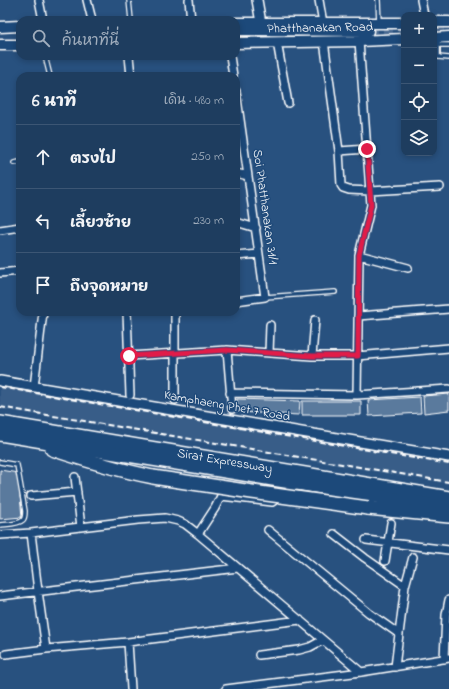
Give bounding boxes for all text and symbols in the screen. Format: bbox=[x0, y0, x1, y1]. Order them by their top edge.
map controls bbox=[401, 12, 437, 156]
button: + bbox=[401, 12, 437, 48]
search box bbox=[16, 16, 240, 60]
street label: Phatthanakan Road bbox=[267, 18, 374, 38]
icon: search bbox=[30, 27, 52, 49]
text: ค้นหาที่นี่ bbox=[62, 30, 119, 52]
button: − bbox=[401, 48, 437, 84]
button: locate bbox=[401, 84, 437, 120]
text: 6 นาที bbox=[32, 89, 77, 114]
text: เดิน · 480 m bbox=[164, 91, 224, 110]
button: layers bbox=[401, 120, 437, 156]
route end bbox=[358, 140, 376, 158]
icon: ahead bbox=[32, 146, 54, 168]
text: 250 m bbox=[191, 147, 224, 166]
text: ตรงไป bbox=[70, 148, 116, 170]
street label: Soi Phatthanakan 31/1 bbox=[248, 148, 282, 266]
icon: left bbox=[32, 210, 54, 232]
text: 230 m bbox=[193, 211, 224, 230]
text: เลี้ยวซ้าย bbox=[70, 212, 131, 234]
icon: arrive bbox=[32, 274, 54, 296]
text: ถึงจุดหมาย bbox=[70, 276, 148, 298]
route start bbox=[120, 347, 138, 365]
street label: Kamphaeng Phet 7 Road bbox=[162, 386, 292, 428]
street label: Sirat Expressway bbox=[176, 443, 274, 479]

